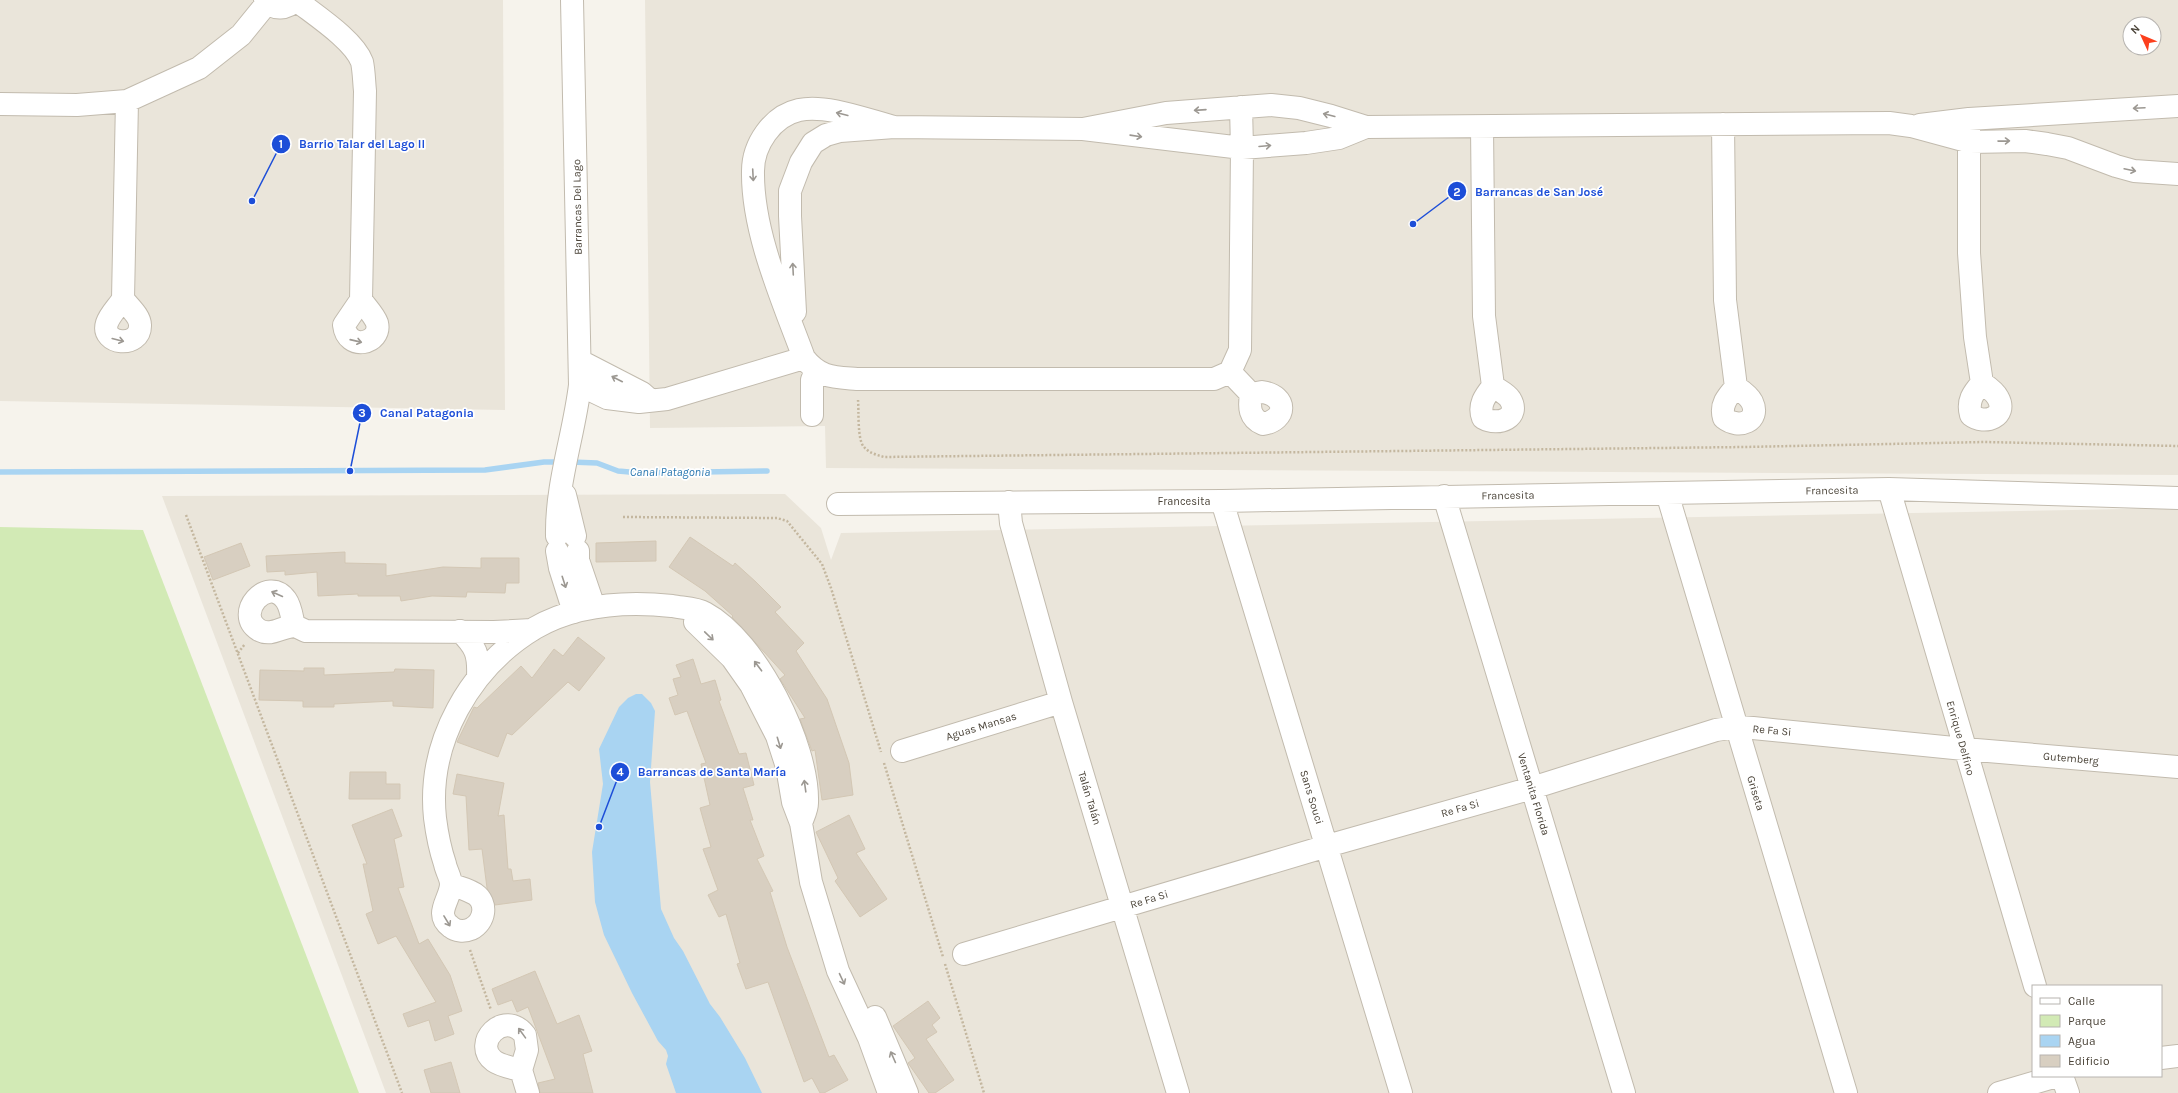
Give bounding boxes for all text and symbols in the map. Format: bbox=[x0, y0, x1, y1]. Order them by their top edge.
north arrow bbox=[2122, 16, 2162, 56]
text: N bbox=[2128, 22, 2143, 37]
one-way arrow bbox=[2133, 105, 2146, 112]
one-way arrow bbox=[1194, 107, 1207, 114]
one-way arrow bbox=[836, 110, 849, 117]
one-way arrow bbox=[1323, 111, 1336, 119]
callout: Barrio Talar del Lago II bbox=[271, 132, 433, 156]
one-way arrow bbox=[1129, 132, 1142, 140]
text: 1 bbox=[279, 137, 283, 151]
text: Barrio Talar del Lago II bbox=[299, 137, 425, 151]
one-way arrow bbox=[1997, 137, 2010, 145]
one-way arrow bbox=[1258, 142, 1271, 149]
street label: Barrancas Del Lago bbox=[570, 159, 585, 255]
one-way arrow bbox=[2123, 166, 2136, 174]
one-way arrow bbox=[750, 168, 757, 181]
callout: Barrancas de San José bbox=[1447, 179, 1611, 203]
text: 2 bbox=[1453, 185, 1461, 199]
text: Barrancas de San José bbox=[1475, 185, 1603, 199]
one-way arrow bbox=[789, 263, 796, 276]
one-way arrow bbox=[112, 337, 125, 344]
one-way arrow bbox=[349, 337, 362, 345]
one-way arrow bbox=[611, 375, 623, 383]
callout: Canal Patagonia bbox=[352, 401, 481, 425]
text: 3 bbox=[358, 406, 366, 420]
text: Canal Patagonia bbox=[380, 406, 474, 420]
water label: Canal Patagonia bbox=[630, 465, 710, 479]
street label: Francesita bbox=[1805, 484, 1859, 497]
street label: Francesita bbox=[1481, 489, 1535, 502]
street label: Francesita bbox=[1157, 495, 1211, 508]
one-way arrow bbox=[561, 575, 568, 588]
one-way arrow bbox=[271, 590, 283, 598]
one-way arrow bbox=[704, 631, 714, 640]
one-way arrow bbox=[753, 661, 762, 672]
street label: Enrique Delfino bbox=[1944, 699, 1977, 777]
street label: Aguas Mansas bbox=[944, 709, 1018, 743]
street label: Re Fa Si bbox=[1752, 722, 1792, 739]
one-way arrow bbox=[776, 737, 783, 750]
street label: Gutemberg bbox=[2042, 750, 2100, 767]
street label: Ventanita Florida bbox=[1515, 751, 1552, 837]
callout: Barrancas de Santa María bbox=[610, 760, 795, 784]
text: 4 bbox=[616, 765, 624, 779]
text: Barrancas de Santa María bbox=[638, 765, 786, 779]
street label: Sans Souci bbox=[1297, 768, 1326, 826]
street label: Talán Talán bbox=[1075, 770, 1104, 827]
street label: Griseta bbox=[1744, 774, 1767, 812]
one-way arrow bbox=[801, 780, 809, 793]
street label: Re Fa Si bbox=[1440, 797, 1481, 820]
street label: Re Fa Si bbox=[1129, 888, 1170, 911]
one-way arrow bbox=[443, 915, 451, 927]
one-way arrow bbox=[839, 973, 846, 985]
legend bbox=[2032, 985, 2162, 1077]
text: Calle bbox=[2068, 994, 2095, 1008]
text: Parque bbox=[2068, 1014, 2106, 1028]
one-way arrow bbox=[518, 1028, 526, 1039]
text: Agua bbox=[2068, 1034, 2096, 1048]
one-way arrow bbox=[889, 1051, 896, 1063]
text: Edificio bbox=[2068, 1054, 2109, 1068]

